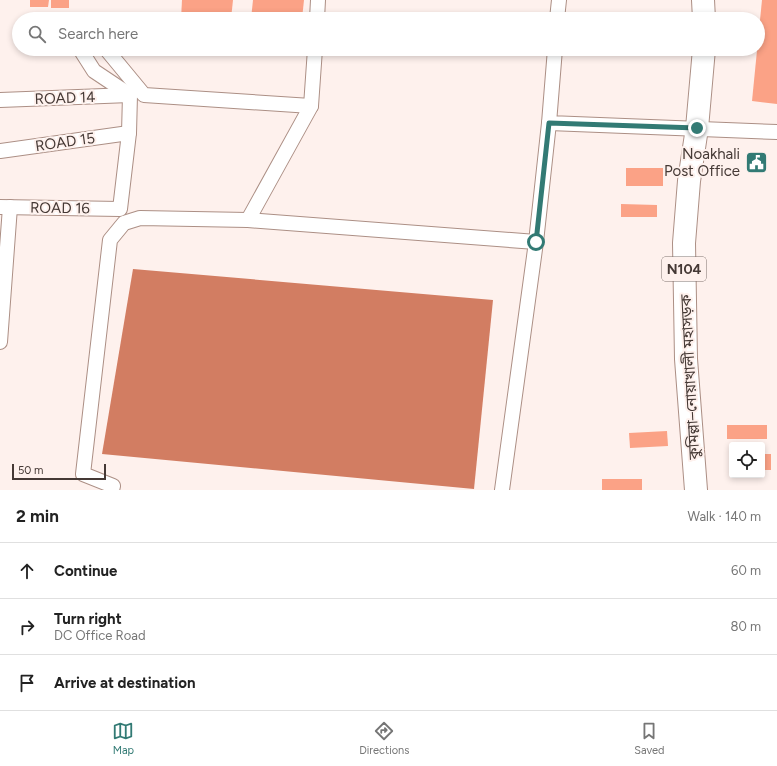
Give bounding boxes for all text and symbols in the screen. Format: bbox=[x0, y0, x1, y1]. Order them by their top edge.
search box bbox=[12, 12, 765, 56]
icon: search bbox=[26, 23, 48, 45]
text: Search here bbox=[58, 25, 138, 43]
street label: ROAD 14 bbox=[34, 88, 96, 108]
route end bbox=[688, 119, 706, 137]
street label: ROAD 15 bbox=[34, 129, 96, 155]
place label: Noakhali Post Office bbox=[664, 145, 740, 180]
public building icon: Noakhali Post Office bbox=[743, 150, 769, 176]
street label: ROAD 16 bbox=[30, 198, 91, 218]
route start bbox=[527, 233, 545, 251]
road number: N104 bbox=[662, 257, 706, 281]
street label: কুমিল্লা–নোয়াখালী মহাসড়ক bbox=[677, 293, 703, 461]
map controls bbox=[729, 442, 765, 478]
button: locate bbox=[729, 442, 765, 478]
scale bar bbox=[12, 462, 106, 481]
text: 50 m bbox=[18, 464, 43, 477]
text: 2 min bbox=[16, 506, 59, 526]
text: Walk · 140 m bbox=[687, 509, 761, 524]
icon: ahead bbox=[16, 560, 38, 582]
text: Continue bbox=[54, 562, 117, 580]
text: 60 m bbox=[731, 563, 761, 578]
text: Turn right bbox=[54, 610, 122, 628]
icon: right bbox=[16, 616, 38, 638]
text: 80 m bbox=[730, 619, 761, 634]
text: DC Office Road bbox=[54, 628, 146, 643]
icon: arrive bbox=[16, 672, 38, 694]
text: Arrive at destination bbox=[54, 674, 195, 692]
tab: Map bbox=[112, 720, 134, 757]
tab: Directions bbox=[359, 720, 409, 757]
tab: Saved bbox=[634, 720, 665, 757]

